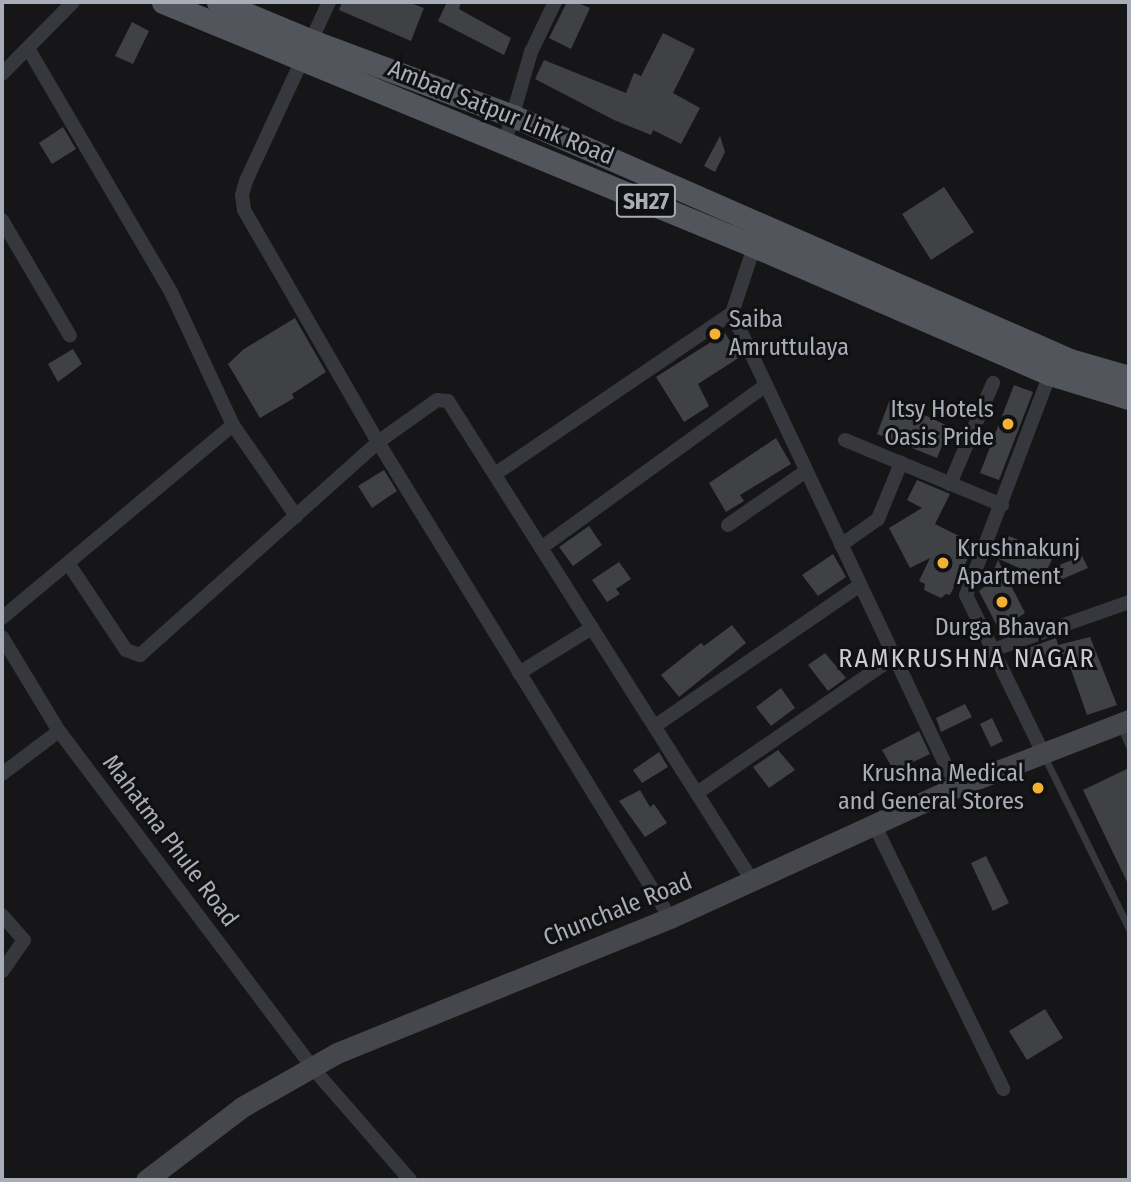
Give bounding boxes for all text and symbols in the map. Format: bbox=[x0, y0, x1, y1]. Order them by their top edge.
street label: Ambad Satpur Link Road bbox=[384, 55, 618, 171]
road number: SH27 bbox=[614, 182, 678, 220]
place label: Saiba Amruttulaya bbox=[729, 306, 849, 362]
marker: Saiba Amruttulaya bbox=[707, 326, 723, 342]
place label: Itsy Hotels Oasis Pride bbox=[884, 396, 994, 452]
marker: Itsy Hotels Oasis Pride bbox=[1000, 416, 1016, 432]
place label: Krushnakunj Apartment bbox=[957, 535, 1080, 591]
marker: Krushnakunj Apartment bbox=[935, 555, 951, 571]
marker: Durga Bhavan bbox=[994, 594, 1010, 610]
place label: Durga Bhavan bbox=[935, 614, 1069, 642]
district label: RAMKRUSHNA NAGAR bbox=[840, 643, 1094, 675]
street label: Mahatma Phule Road bbox=[96, 749, 244, 933]
place label: Krushna Medical and General Stores bbox=[838, 760, 1024, 816]
marker: Krushna Medical and General Stores bbox=[1030, 780, 1046, 796]
street label: Chunchale Road bbox=[539, 867, 697, 953]

